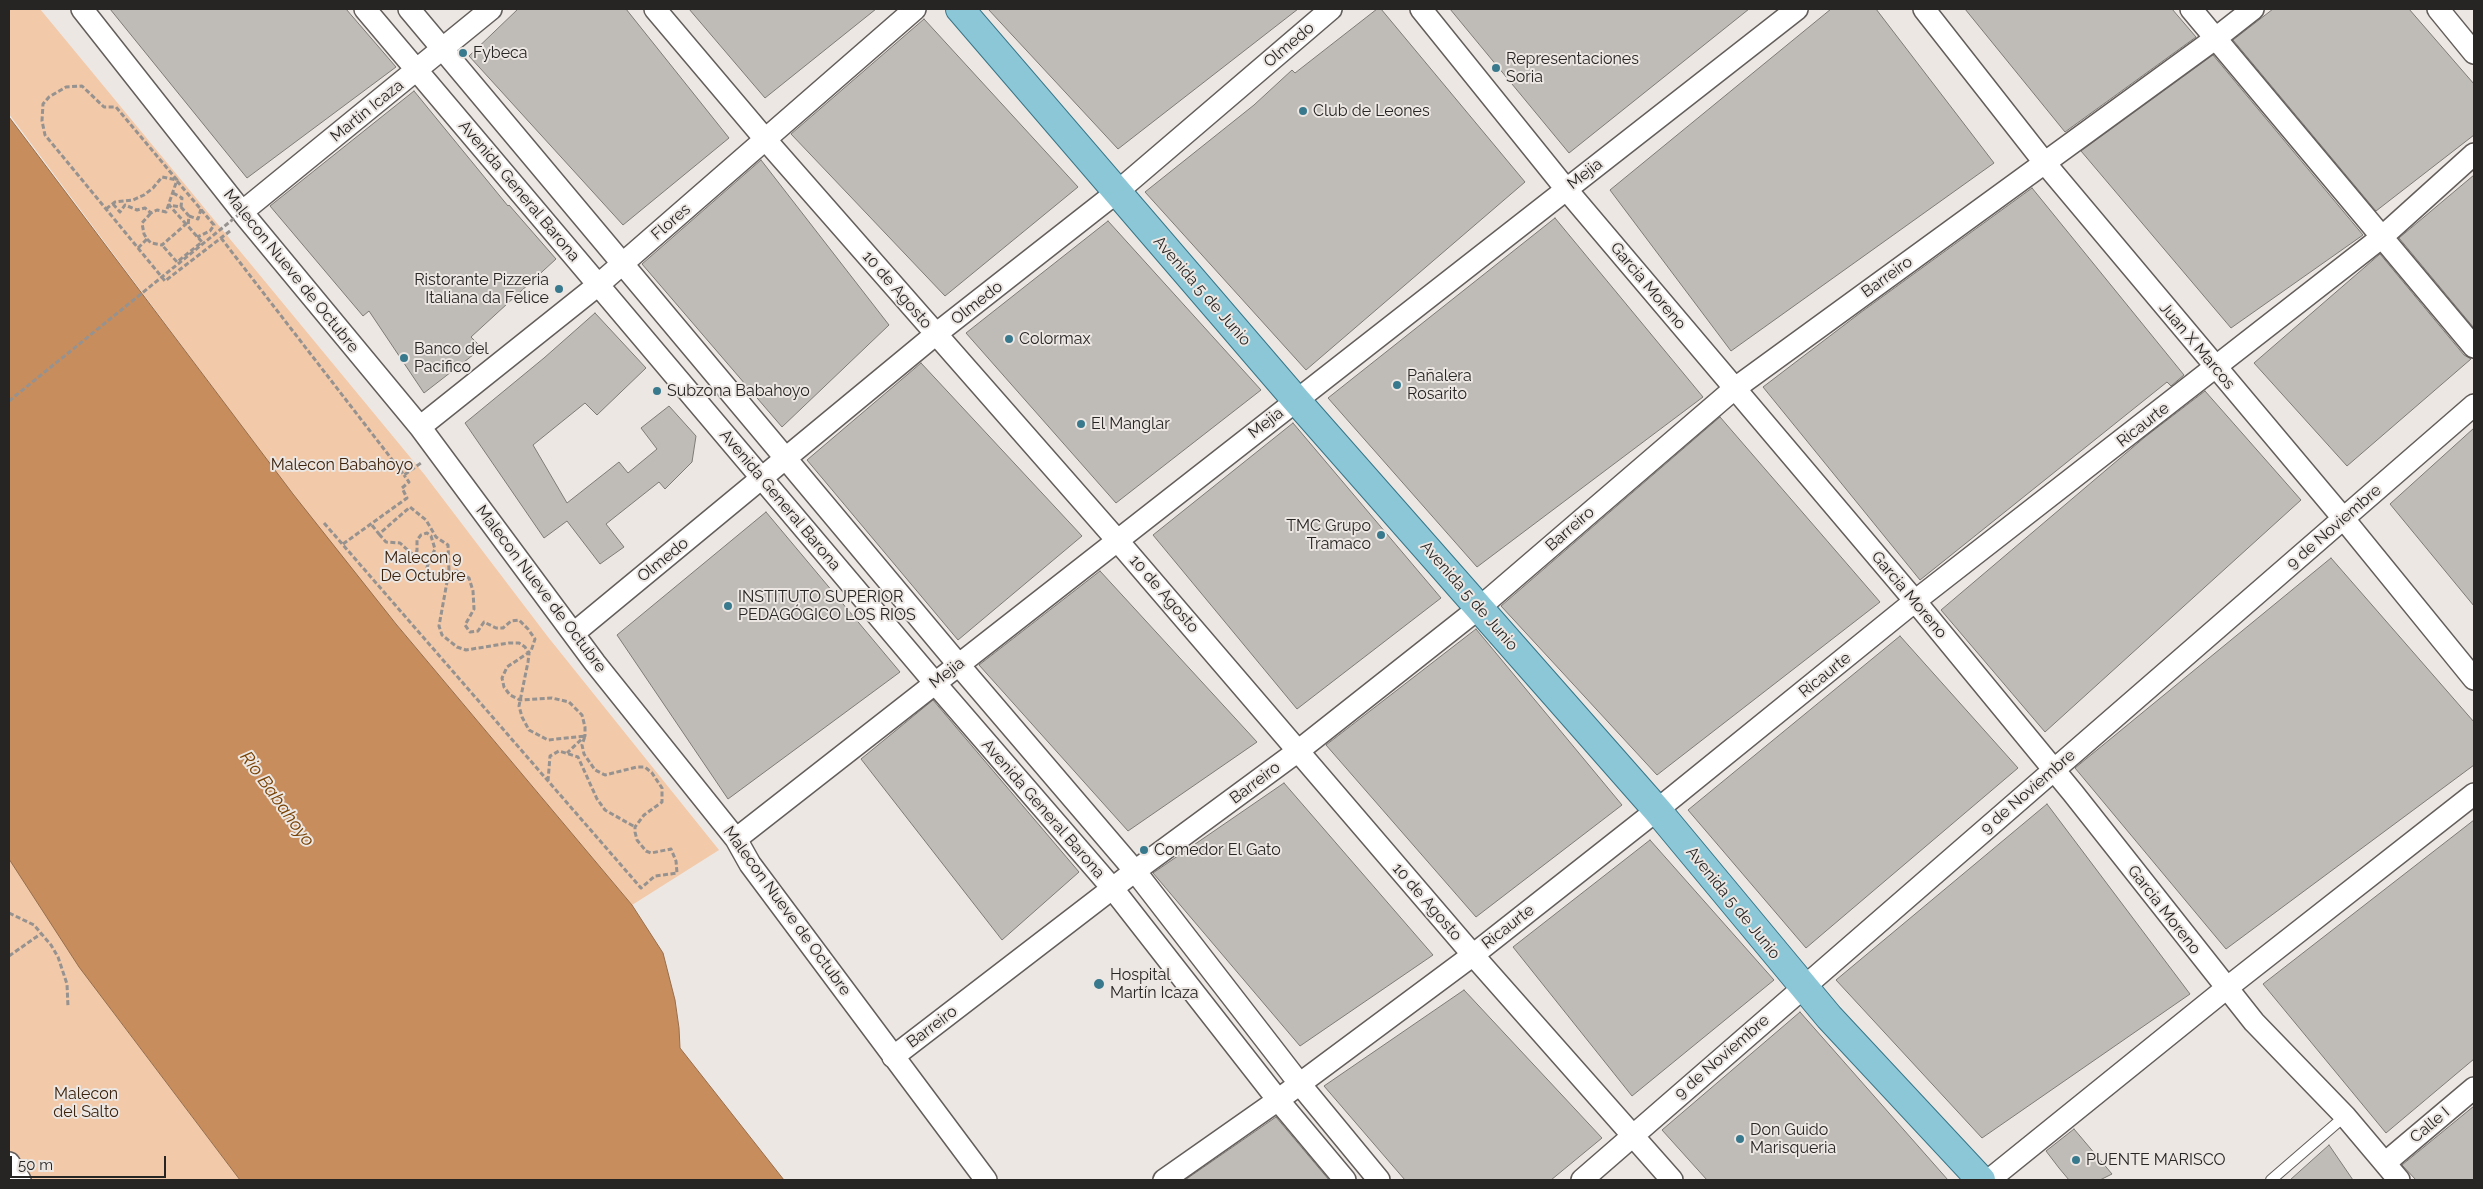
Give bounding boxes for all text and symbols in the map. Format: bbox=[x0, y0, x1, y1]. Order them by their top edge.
street label: Olmedo bbox=[1260, 18, 1318, 72]
place label: Fybeca bbox=[473, 43, 528, 63]
marker: Fybeca bbox=[457, 47, 469, 59]
place label: Representaciones Soria bbox=[1506, 49, 1639, 87]
marker: Representaciones Soria bbox=[1490, 62, 1502, 74]
street label: Martin Icaza bbox=[327, 76, 407, 146]
place label: Club de Leones bbox=[1313, 101, 1430, 121]
marker: Club de Leones bbox=[1297, 105, 1309, 117]
street label: Avenida General Barona bbox=[454, 117, 584, 265]
street label: Mejia bbox=[1564, 154, 1606, 194]
street label: Malecon Nueve de Octubre bbox=[219, 185, 363, 357]
street label: Flores bbox=[647, 200, 695, 244]
street label: Avenida 5 de Junio bbox=[1149, 232, 1255, 350]
street label: Garcia Moreno bbox=[1606, 239, 1690, 333]
street label: 10 de Agosto bbox=[858, 247, 936, 333]
street label: Barreiro bbox=[1858, 252, 1916, 302]
place label: Ristorante Pizzeria Italiana da Felice bbox=[414, 270, 549, 308]
street label: Olmedo bbox=[947, 277, 1007, 329]
marker: Ristorante Pizzeria Italiana da Felice bbox=[553, 283, 565, 295]
street label: Juan X Marcos bbox=[2155, 299, 2239, 393]
place label: Colormax bbox=[1019, 329, 1090, 349]
marker: Colormax bbox=[1003, 333, 1015, 345]
place label: Banco del Pacifico bbox=[414, 339, 489, 377]
marker: Banco del Pacifico bbox=[398, 352, 410, 364]
place label: Pañalera Rosarito bbox=[1407, 366, 1472, 404]
marker: Pañalera Rosarito bbox=[1391, 379, 1403, 391]
place label: Subzona Babahoyo bbox=[667, 381, 810, 401]
marker: Subzona Babahoyo bbox=[651, 385, 663, 397]
street label: Ricaurte bbox=[2113, 399, 2173, 451]
street label: Mejia bbox=[1245, 403, 1287, 443]
place label: El Manglar bbox=[1091, 414, 1170, 434]
marker: El Manglar bbox=[1075, 418, 1087, 430]
street label: Avenida General Barona bbox=[715, 426, 845, 574]
park label: Malecon Babahoyo bbox=[271, 455, 413, 475]
street label: 9 de Noviembre bbox=[2283, 481, 2385, 573]
street label: Malecon Nueve de Octubre bbox=[472, 502, 610, 676]
street label: Barreiro bbox=[1542, 503, 1598, 555]
place label: TMC Grupo Tramaco bbox=[1286, 516, 1371, 554]
marker: TMC Grupo Tramaco bbox=[1375, 529, 1387, 541]
street label: Olmedo bbox=[634, 534, 692, 586]
street label: Avenida 5 de Junio bbox=[1416, 537, 1522, 655]
park label: Malecon 9 De Octubre bbox=[380, 548, 466, 586]
street label: Garcia Moreno bbox=[1867, 548, 1951, 642]
street label: 10 de Agosto bbox=[1125, 551, 1203, 637]
place label: INSTITUTO SUPERIOR PEDAGÓGICO LOS RIOS bbox=[738, 587, 916, 625]
marker: INSTITUTO SUPERIOR PEDAGÓGICO LOS RIOS bbox=[722, 600, 734, 612]
street label: Ricaurte bbox=[1795, 648, 1855, 702]
street label: Mejia bbox=[926, 653, 968, 693]
street label: Avenida General Barona bbox=[977, 735, 1109, 883]
street label: 9 de Noviembre bbox=[1977, 746, 2079, 838]
water label: Rio Babahoyo bbox=[235, 747, 319, 851]
street label: Barreiro bbox=[1226, 758, 1284, 808]
street label: Malecon Nueve de Octubre bbox=[719, 823, 855, 999]
place label: Comedor El Gato bbox=[1154, 840, 1281, 860]
street label: Avenida 5 de Junio bbox=[1682, 843, 1784, 963]
marker: Comedor El Gato bbox=[1138, 844, 1150, 856]
street label: 10 de Agosto bbox=[1388, 859, 1466, 945]
street label: Garcia Moreno bbox=[2123, 862, 2205, 958]
street label: Ricaurte bbox=[1478, 901, 1538, 953]
place label: Hospital Martín Icaza bbox=[1110, 965, 1198, 1003]
marker: Hospital Martín Icaza bbox=[1092, 977, 1106, 991]
street label: Barreiro bbox=[903, 1002, 961, 1052]
street label: 9 de Noviembre bbox=[1671, 1011, 1773, 1103]
park label: Malecon del Salto bbox=[53, 1084, 119, 1122]
street label: Calle I bbox=[2406, 1103, 2454, 1147]
place label: Don Guido Marisqueria bbox=[1750, 1120, 1836, 1158]
marker: Don Guido Marisqueria bbox=[1734, 1133, 1746, 1145]
scale bar bbox=[12, 1146, 169, 1178]
place label: PUENTE MARISCO bbox=[2086, 1150, 2226, 1170]
marker: PUENTE MARISCO bbox=[2070, 1154, 2082, 1166]
text: 50 m bbox=[18, 1156, 53, 1174]

